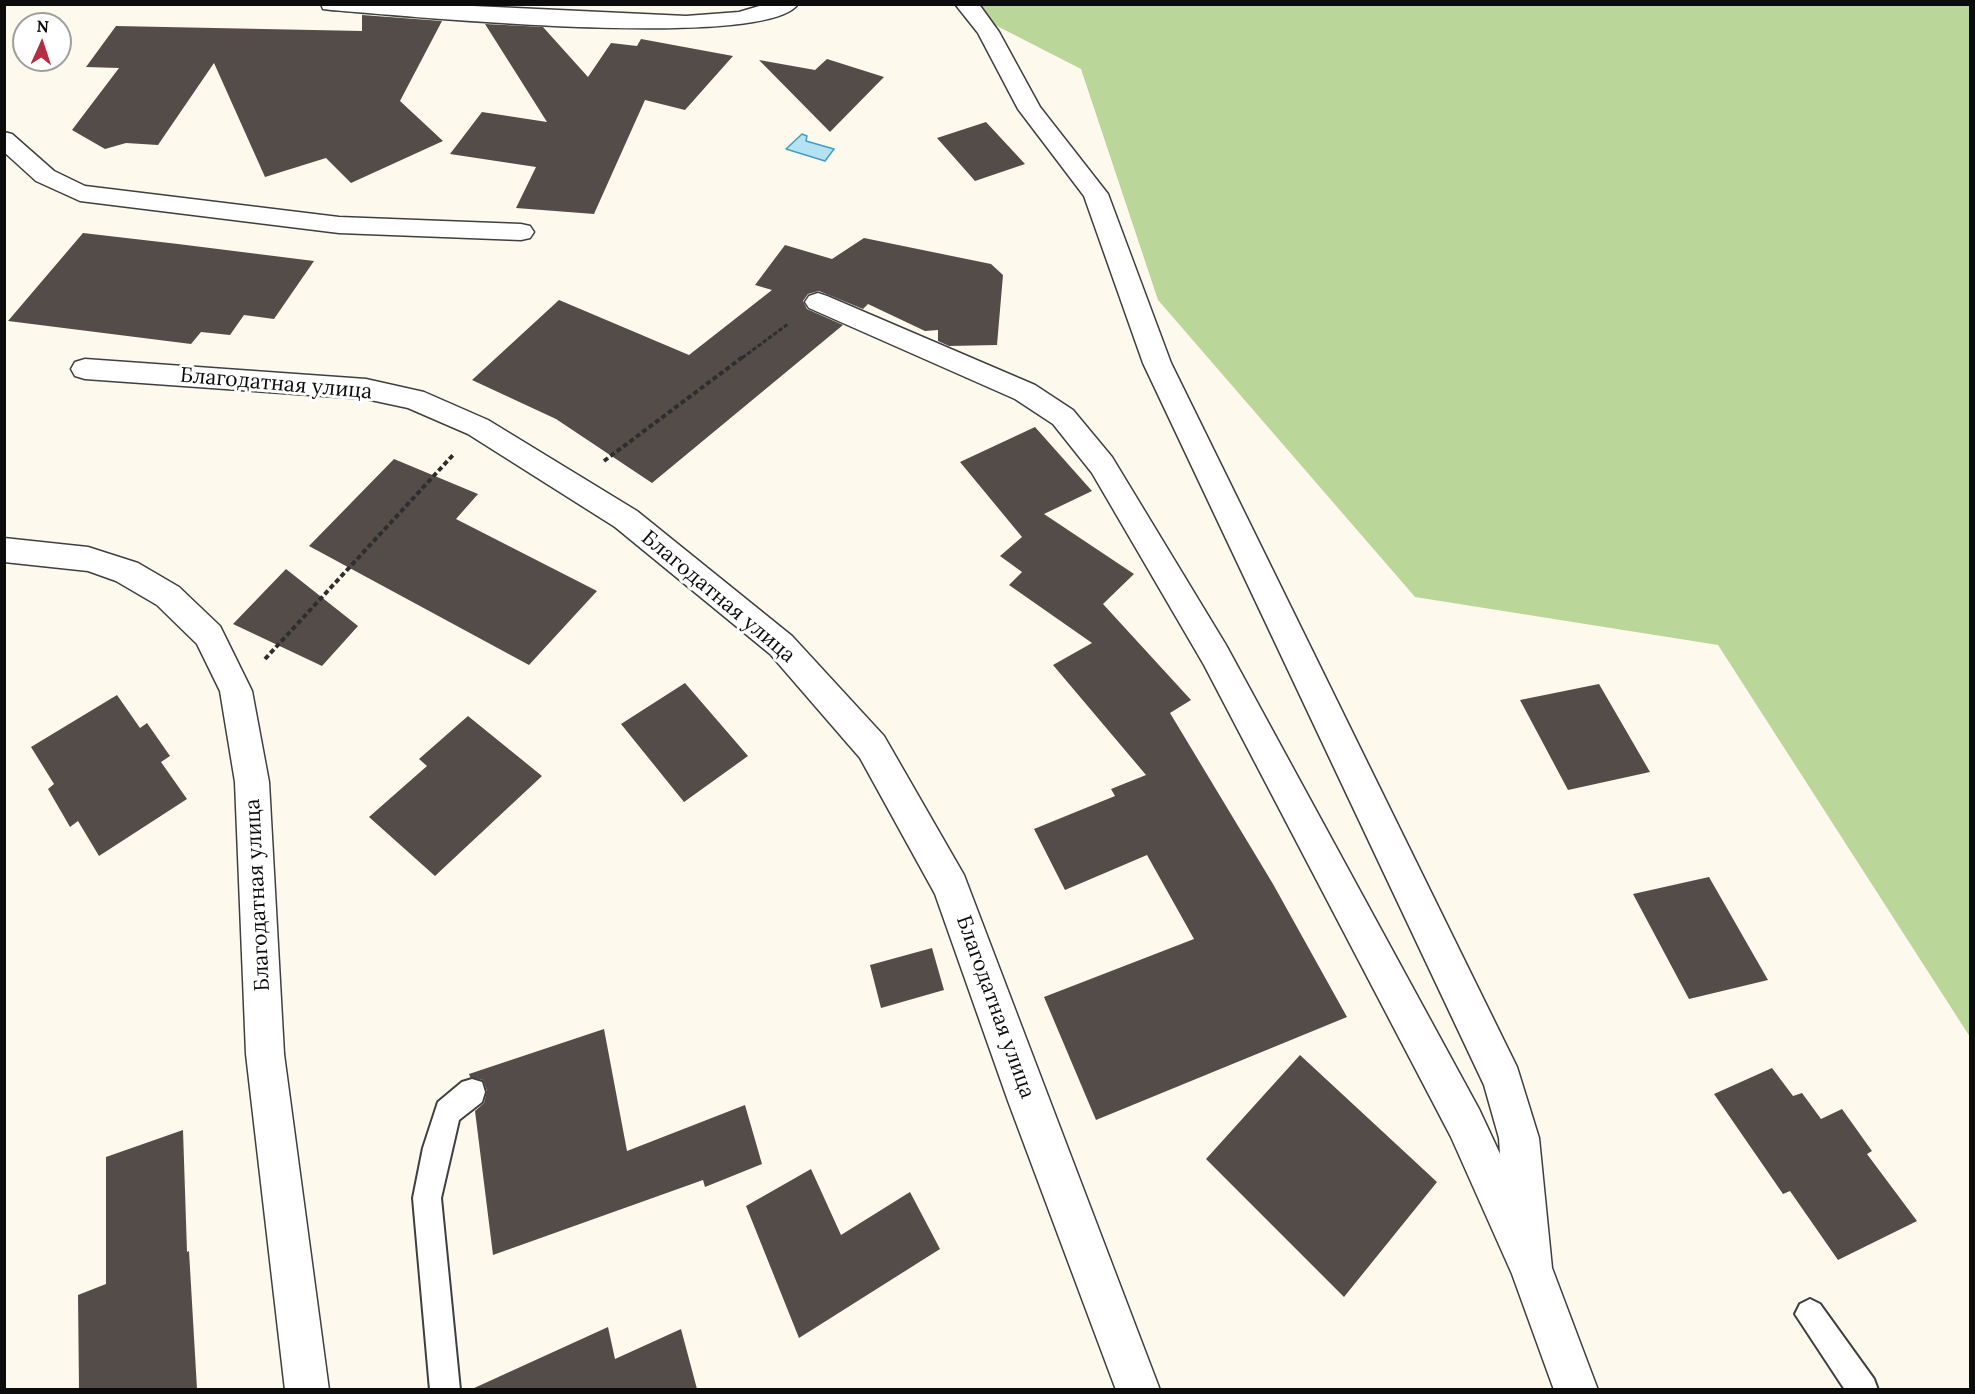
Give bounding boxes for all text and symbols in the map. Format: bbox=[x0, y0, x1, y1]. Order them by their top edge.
north arrow bbox=[12, 12, 72, 72]
text: N bbox=[36, 16, 50, 36]
street label: Благодатная улица bbox=[179, 363, 373, 405]
street label: Благодатная улица bbox=[636, 525, 800, 669]
street label: Благодатная улица bbox=[240, 798, 276, 992]
street label: Благодатная улица bbox=[950, 912, 1040, 1102]

